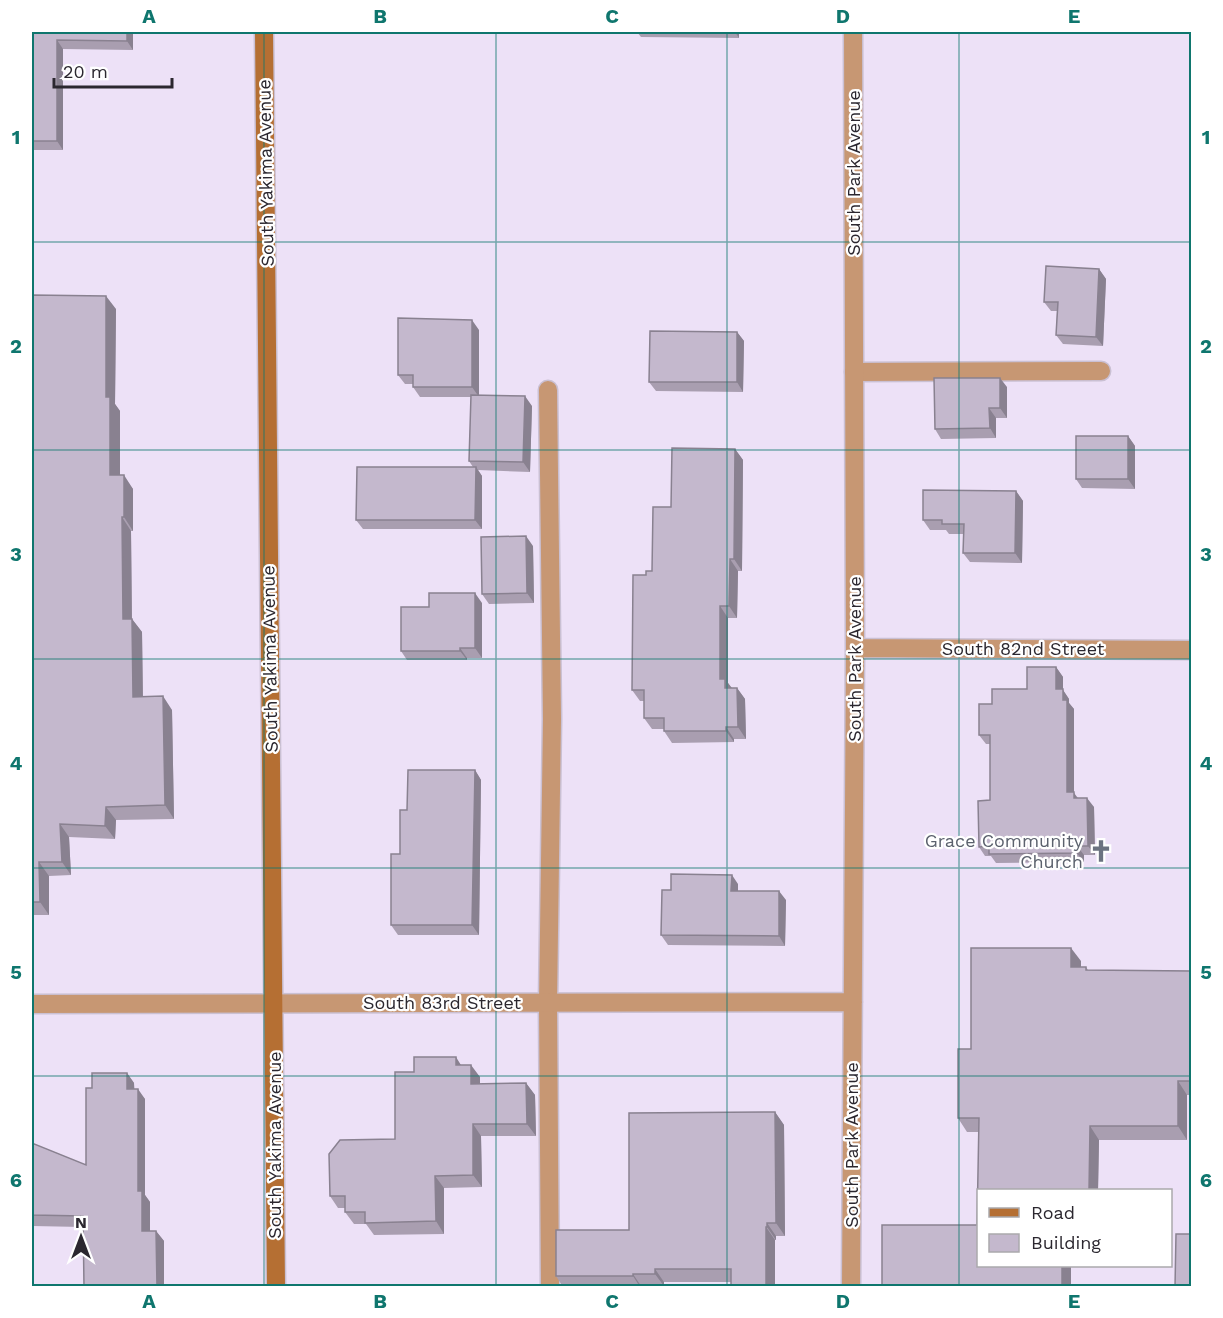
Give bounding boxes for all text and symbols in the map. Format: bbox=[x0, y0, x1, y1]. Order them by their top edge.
text: A bbox=[142, 4, 156, 28]
text: B bbox=[373, 4, 387, 28]
text: C bbox=[605, 4, 619, 28]
text: D bbox=[836, 4, 850, 28]
text: E bbox=[1068, 4, 1080, 28]
scale bar bbox=[54, 51, 172, 89]
text: 20 m bbox=[63, 61, 108, 82]
street label: South Yakima Avenue bbox=[253, 79, 278, 267]
street label: South Park Avenue bbox=[843, 90, 864, 256]
text: 1 bbox=[12, 125, 20, 149]
text: 1 bbox=[1202, 125, 1210, 149]
text: 2 bbox=[10, 334, 22, 358]
text: 2 bbox=[1200, 334, 1212, 358]
text: 3 bbox=[10, 542, 22, 566]
text: 3 bbox=[1200, 542, 1212, 566]
street label: South Yakima Avenue bbox=[257, 565, 282, 753]
street label: South Park Avenue bbox=[844, 576, 865, 742]
street label: South 82nd Street bbox=[942, 638, 1105, 659]
text: 4 bbox=[10, 751, 23, 775]
text: 4 bbox=[1200, 751, 1213, 775]
place label: Grace Community Church bbox=[925, 830, 1084, 872]
church icon: Grace Community Church bbox=[1088, 838, 1114, 864]
text: 5 bbox=[10, 960, 22, 984]
text: 5 bbox=[1200, 960, 1212, 984]
street label: South 83rd Street bbox=[363, 992, 522, 1013]
street label: South Yakima Avenue bbox=[264, 1051, 285, 1239]
street label: South Park Avenue bbox=[841, 1062, 862, 1228]
text: 6 bbox=[10, 1168, 22, 1192]
text: 6 bbox=[1200, 1168, 1212, 1192]
legend bbox=[977, 1189, 1172, 1267]
text: Road bbox=[1031, 1202, 1075, 1223]
north arrow bbox=[51, 1207, 111, 1267]
text: N bbox=[75, 1213, 87, 1232]
text: Building bbox=[1031, 1232, 1101, 1253]
text: A bbox=[142, 1289, 156, 1313]
text: B bbox=[373, 1289, 387, 1313]
text: C bbox=[605, 1289, 619, 1313]
text: D bbox=[836, 1289, 850, 1313]
text: E bbox=[1068, 1289, 1080, 1313]

